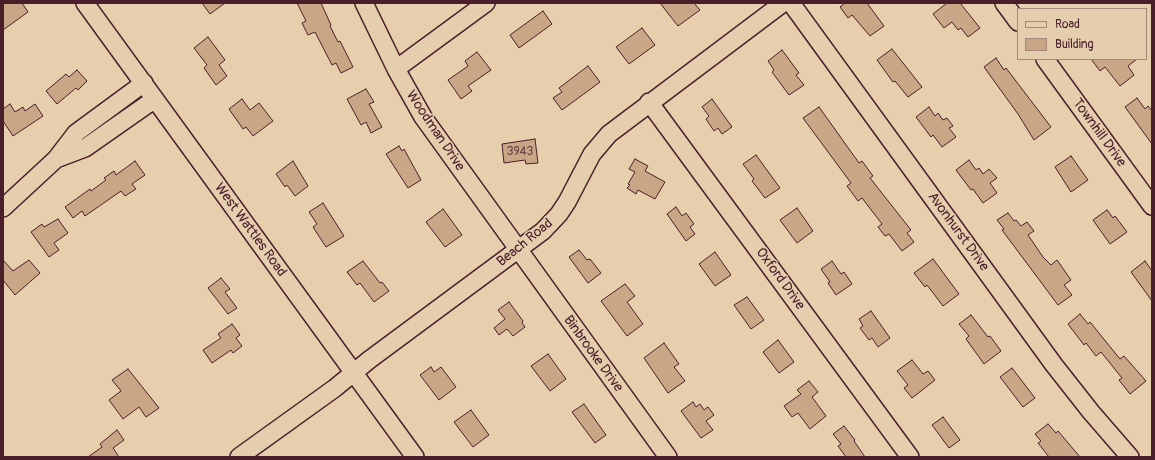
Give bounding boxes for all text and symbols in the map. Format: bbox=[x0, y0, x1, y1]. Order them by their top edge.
legend bbox=[1017, 8, 1147, 60]
text: Road bbox=[1055, 17, 1080, 32]
text: Building bbox=[1055, 37, 1094, 52]
street label: Woodman Drive bbox=[402, 88, 468, 174]
street label: Townhill Drive bbox=[1068, 95, 1130, 171]
house number: 3943 bbox=[507, 145, 533, 159]
street label: West Wattles Road bbox=[210, 180, 290, 280]
street label: Avonhurst Drive bbox=[924, 189, 992, 275]
street label: Beach Road bbox=[494, 215, 556, 271]
street label: Oxford Drive bbox=[752, 245, 808, 313]
street label: Binbrooke Drive bbox=[560, 312, 626, 396]

